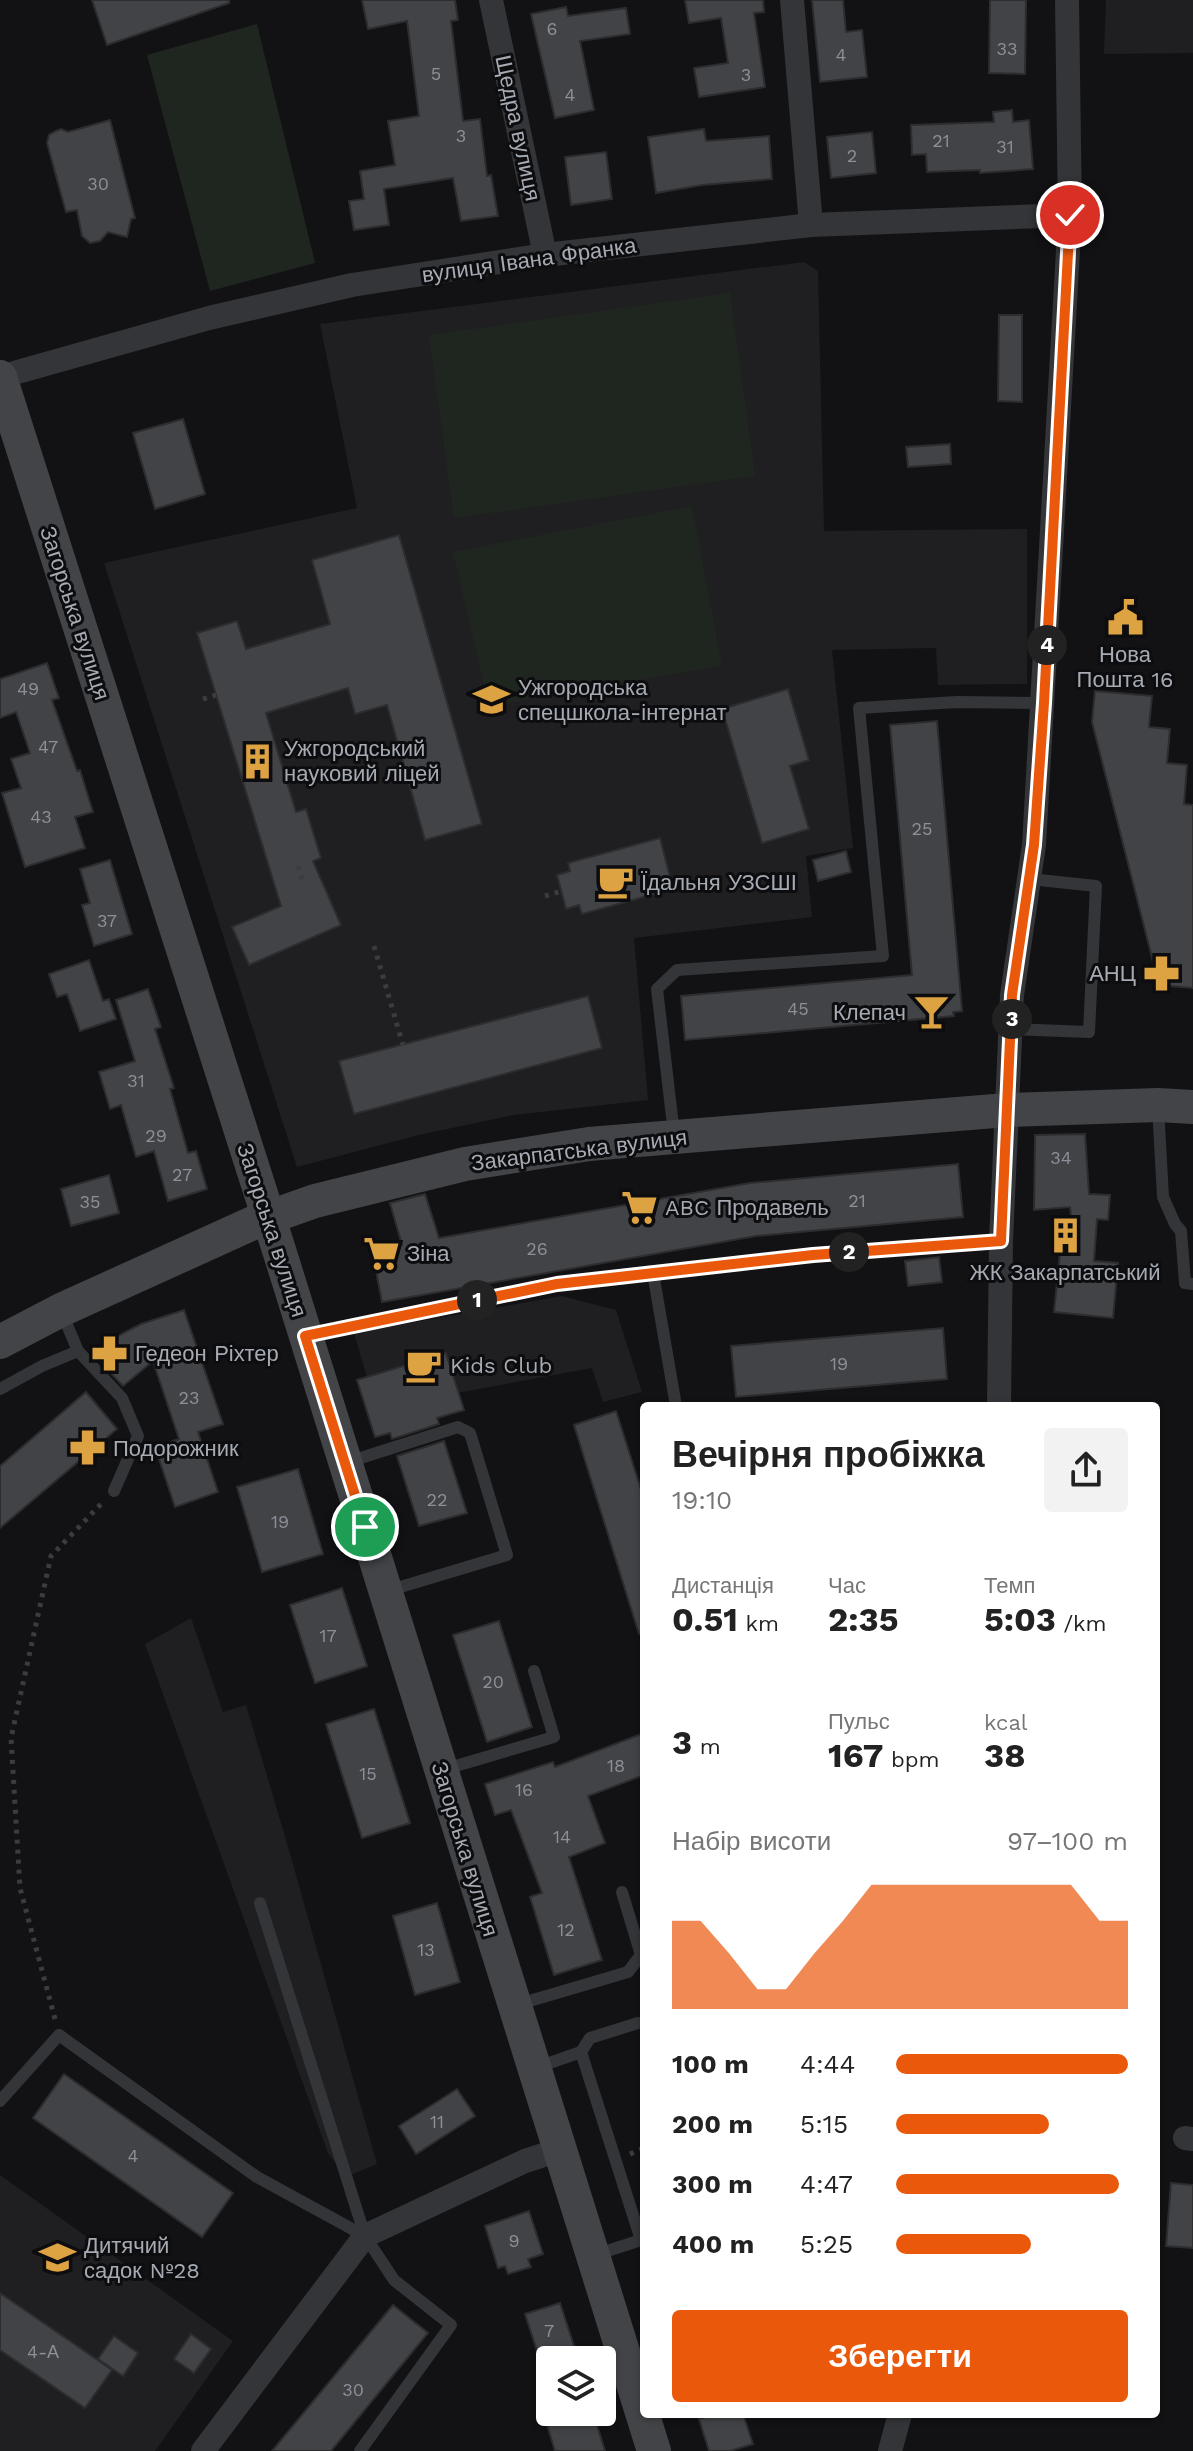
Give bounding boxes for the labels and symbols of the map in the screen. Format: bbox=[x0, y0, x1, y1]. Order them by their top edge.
house number: 6 bbox=[547, 18, 557, 39]
house number: 33 bbox=[997, 38, 1018, 59]
house number: 4 bbox=[836, 44, 847, 65]
street label: Щедра вулиця bbox=[490, 53, 546, 203]
house number: 5 bbox=[431, 63, 441, 84]
house number: 3 bbox=[741, 64, 751, 85]
house number: 4 bbox=[565, 84, 576, 105]
house number: 3 bbox=[456, 125, 466, 146]
house number: 21 bbox=[932, 130, 950, 151]
house number: 31 bbox=[996, 136, 1014, 157]
house number: 2 bbox=[847, 145, 857, 166]
house number: 30 bbox=[87, 173, 109, 194]
pin bbox=[1036, 181, 1104, 249]
street label: вулиця Івана Франка bbox=[420, 232, 639, 287]
street label: Загорська вулиця bbox=[35, 523, 115, 703]
public building icon: Нова Пошта 16 bbox=[1106, 599, 1144, 637]
pin: 4 bbox=[1027, 625, 1067, 665]
place label: Нова Пошта 16 bbox=[1077, 642, 1173, 692]
place label: Ужгородська спецшкола-інтернат bbox=[518, 675, 727, 725]
house number: 49 bbox=[17, 678, 39, 699]
school or university icon: Ужгородська спецшкола-інтернат bbox=[473, 681, 511, 719]
house number: 47 bbox=[38, 736, 58, 757]
place label: Ужгородський науковий ліцей bbox=[284, 736, 440, 786]
building icon: Ужгородський науковий ліцей bbox=[239, 742, 277, 780]
house number: 43 bbox=[30, 806, 52, 827]
house number: 25 bbox=[912, 818, 932, 839]
cafe icon: Їдальня УЗСШІ bbox=[596, 863, 634, 901]
place label: Їдальня УЗСШІ bbox=[641, 870, 797, 895]
house number: 37 bbox=[97, 910, 117, 931]
pharmacy icon: АНЦ bbox=[1143, 954, 1181, 992]
place label: АНЦ bbox=[1089, 961, 1136, 986]
bar icon: Клепач bbox=[913, 993, 951, 1031]
house number: 45 bbox=[787, 998, 809, 1019]
pin: 3 bbox=[992, 999, 1032, 1039]
place label: Клепач bbox=[833, 1000, 906, 1025]
house number: 31 bbox=[127, 1070, 145, 1091]
street label: Закарпатська вулиця bbox=[470, 1124, 688, 1176]
house number: 29 bbox=[145, 1125, 167, 1146]
street label: Загорська вулиця bbox=[232, 1140, 312, 1320]
house number: 34 bbox=[1050, 1147, 1072, 1168]
house number: 27 bbox=[172, 1164, 192, 1185]
supermarket icon: ABC Продавель bbox=[620, 1188, 658, 1226]
house number: 21 bbox=[848, 1190, 866, 1211]
house number: 35 bbox=[80, 1191, 100, 1212]
place label: ABC Продавель bbox=[665, 1195, 829, 1220]
building icon: ЖК Закарпатський bbox=[1046, 1217, 1084, 1255]
pin: 2 bbox=[829, 1232, 869, 1272]
supermarket icon: Зіна bbox=[362, 1234, 400, 1272]
house number: 26 bbox=[526, 1238, 548, 1259]
place label: Зіна bbox=[407, 1241, 450, 1266]
place label: ЖК Закарпатський bbox=[970, 1260, 1160, 1285]
pin: 1 bbox=[457, 1280, 497, 1320]
pharmacy icon: Гедеон Ріхтер bbox=[90, 1334, 128, 1372]
place label: Гедеон Ріхтер bbox=[135, 1341, 279, 1366]
cafe icon: Kids Club bbox=[405, 1346, 443, 1384]
place label: Kids Club bbox=[450, 1353, 552, 1378]
house number: 19 bbox=[830, 1353, 848, 1374]
house number: 23 bbox=[179, 1387, 200, 1408]
pharmacy icon: Подорожник bbox=[68, 1429, 106, 1467]
place label: Подорожник bbox=[113, 1436, 239, 1461]
house number: 22 bbox=[427, 1489, 448, 1510]
pin bbox=[331, 1493, 399, 1561]
house number: 19 bbox=[271, 1511, 289, 1532]
house number: 17 bbox=[319, 1625, 337, 1646]
house number: 20 bbox=[482, 1671, 504, 1692]
house number: 18 bbox=[607, 1755, 625, 1776]
street label: Загорська вулиця bbox=[427, 1759, 503, 1939]
house number: 15 bbox=[359, 1763, 377, 1784]
house number: 16 bbox=[515, 1779, 533, 1800]
house number: 14 bbox=[553, 1826, 571, 1847]
house number: 12 bbox=[557, 1919, 575, 1940]
house number: 13 bbox=[417, 1939, 435, 1960]
house number: 11 bbox=[430, 2111, 444, 2132]
house number: 4 bbox=[128, 2145, 139, 2166]
house number: 9 bbox=[508, 2230, 520, 2251]
place label: Дитячий садок №28 bbox=[84, 2233, 200, 2283]
school or university icon: Дитячий садок №28 bbox=[39, 2239, 77, 2277]
house number: 7 bbox=[544, 2320, 554, 2341]
house number: 4-А bbox=[27, 2341, 59, 2362]
house number: 30 bbox=[342, 2379, 364, 2400]

